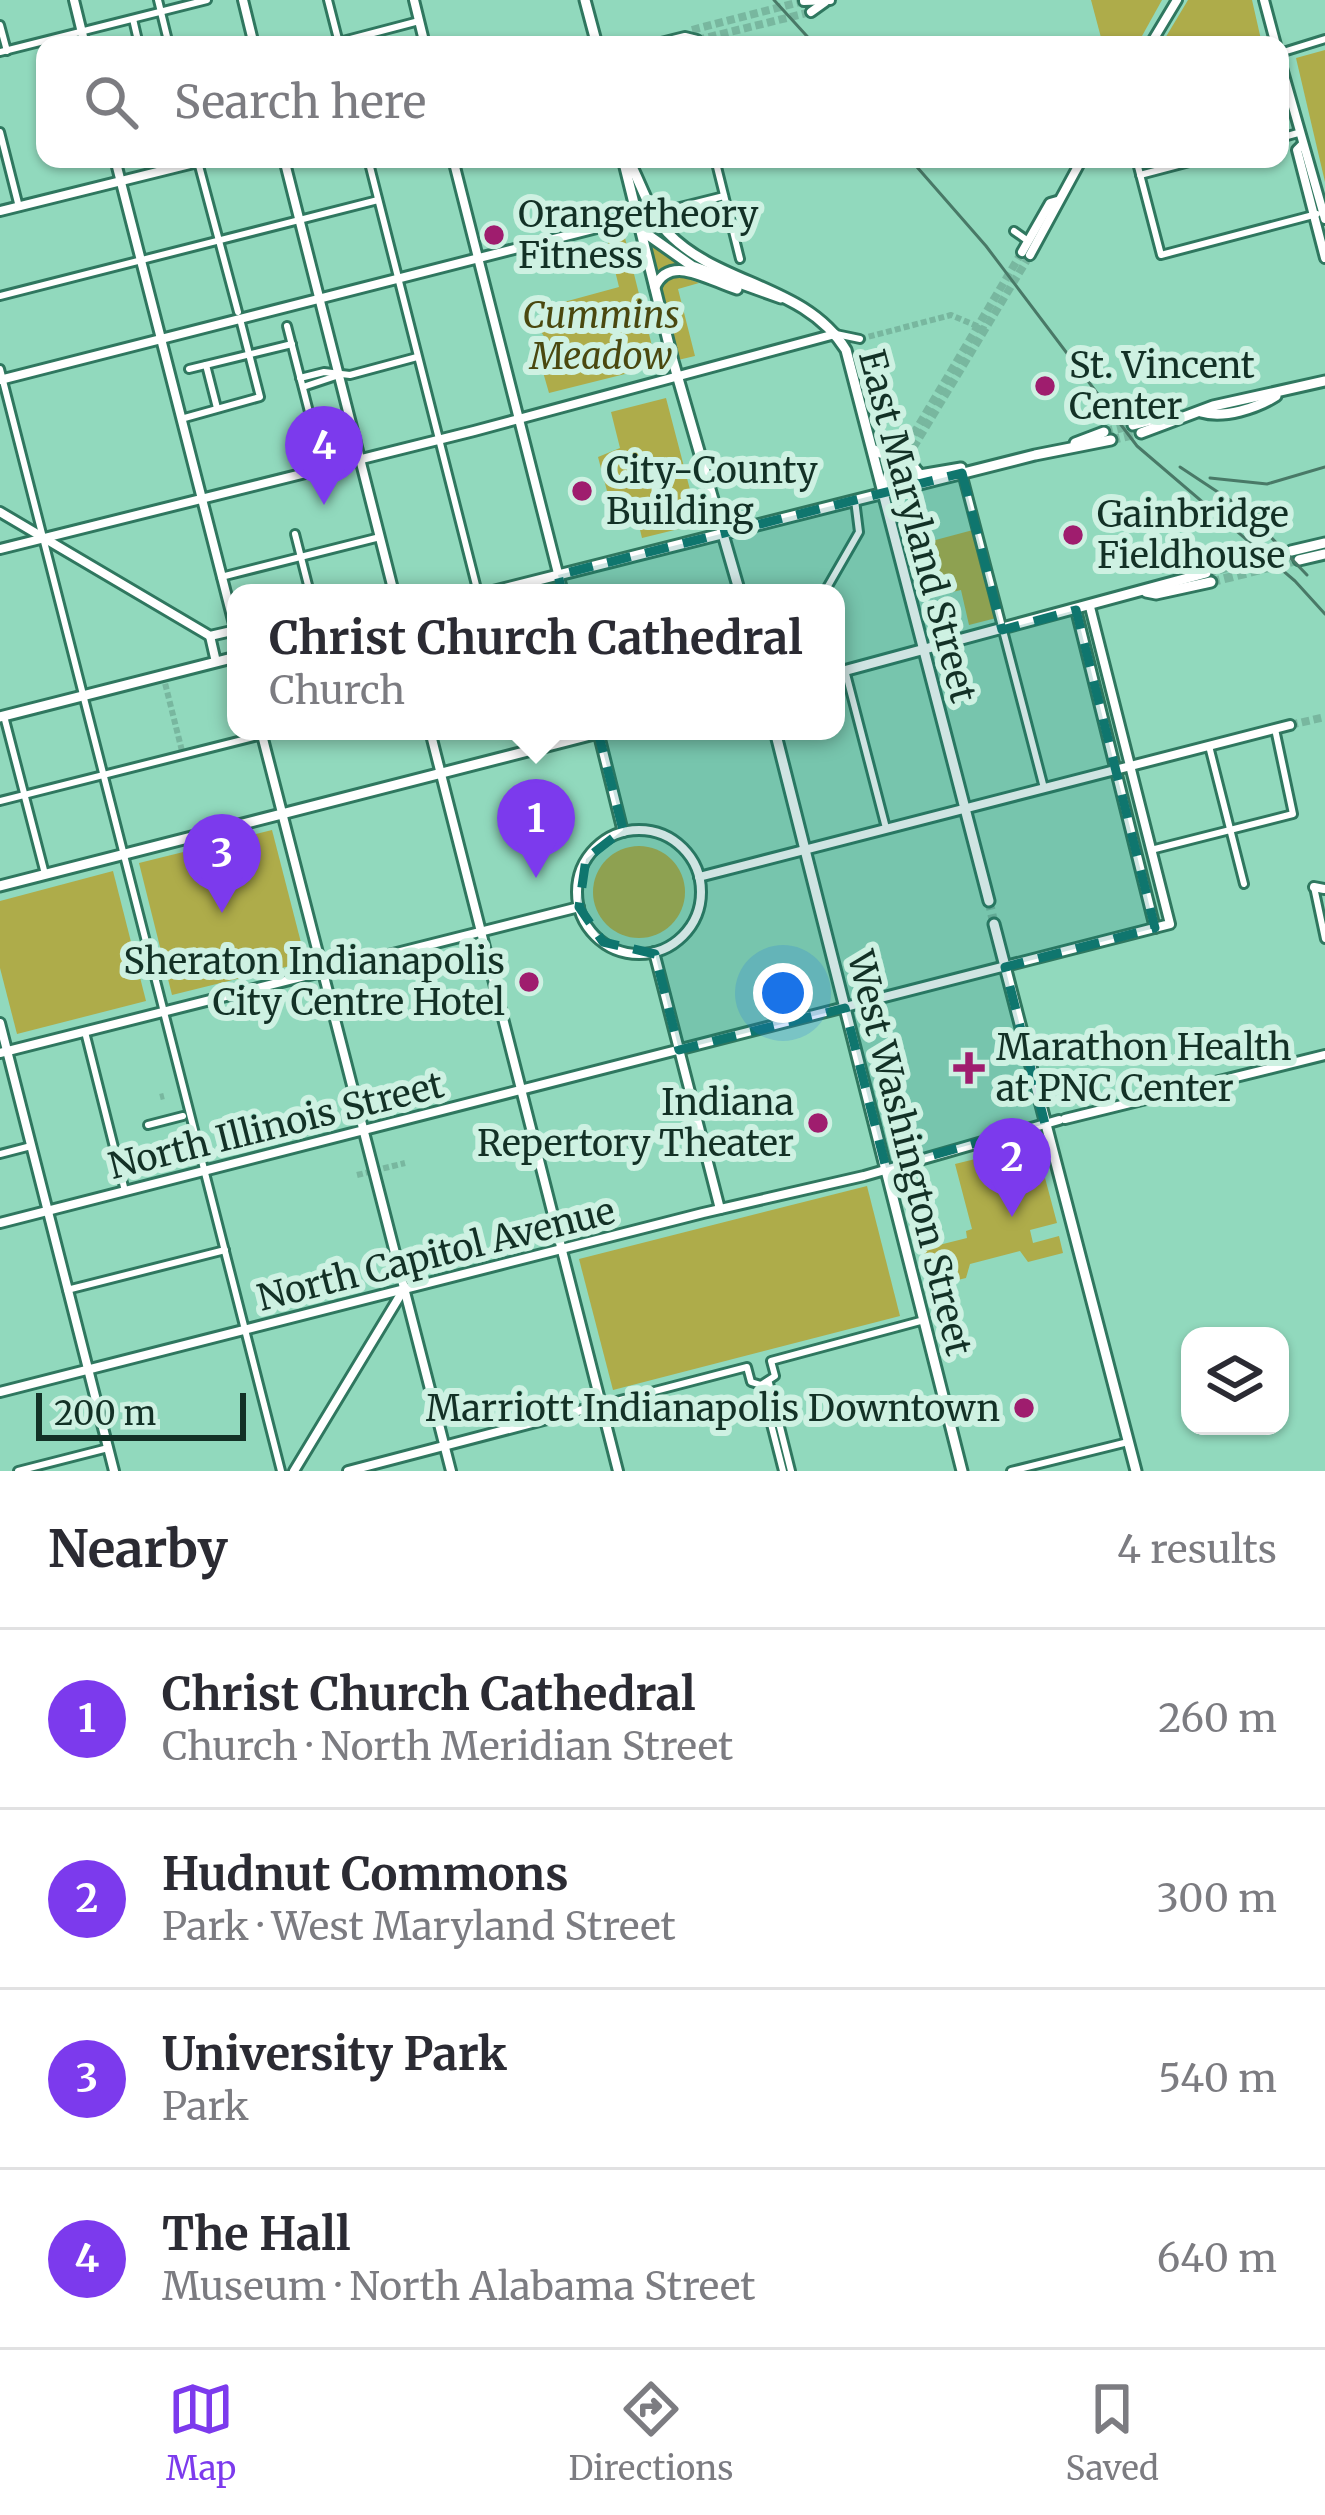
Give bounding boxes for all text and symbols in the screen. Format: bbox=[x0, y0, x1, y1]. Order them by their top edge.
search box bbox=[36, 36, 1289, 168]
icon: search bbox=[78, 69, 144, 135]
text: Search here bbox=[174, 74, 426, 130]
place label: Orangetheory Fitness bbox=[518, 192, 758, 278]
marker: Orangetheory Fitness bbox=[481, 222, 507, 248]
park label: Cummins Meadow bbox=[522, 293, 680, 379]
place label: St. Vincent Center bbox=[1069, 343, 1255, 429]
street label: East Maryland Street bbox=[849, 345, 986, 707]
marker: St. Vincent Center bbox=[1032, 373, 1058, 399]
pin: 4 bbox=[285, 406, 363, 505]
place label: City-County Building bbox=[606, 448, 818, 534]
marker: City-County Building bbox=[569, 478, 595, 504]
place label: Gainbridge Fieldhouse bbox=[1097, 492, 1289, 578]
marker: Gainbridge Fieldhouse bbox=[1060, 522, 1086, 548]
popup bbox=[227, 584, 845, 740]
text: Christ Church Cathedral bbox=[269, 610, 803, 666]
text: Church bbox=[269, 666, 405, 715]
pin: 1 bbox=[497, 779, 575, 878]
pin: 3 bbox=[183, 814, 261, 913]
place label: Sheraton Indianapolis City Centre Hotel bbox=[123, 939, 505, 1025]
street label: West Washington Street bbox=[837, 945, 982, 1360]
your location bbox=[753, 963, 813, 1023]
marker: Sheraton Indianapolis City Centre Hotel bbox=[516, 969, 542, 995]
place label: Marathon Health at PNC Center bbox=[996, 1025, 1292, 1111]
marker: Marathon Health at PNC Center bbox=[953, 1052, 985, 1084]
street label: North Illinois Street bbox=[104, 1062, 448, 1189]
place label: Indiana Repertory Theater bbox=[477, 1080, 794, 1166]
marker: Indiana Repertory Theater bbox=[805, 1110, 831, 1136]
pin: 2 bbox=[973, 1118, 1051, 1217]
street label: North Capitol Avenue bbox=[253, 1188, 619, 1321]
map controls bbox=[1181, 1327, 1289, 1435]
button: layers bbox=[1181, 1327, 1289, 1435]
place label: Marriott Indianapolis Downtown bbox=[426, 1386, 1000, 1431]
scale bar bbox=[36, 1387, 246, 1440]
text: 200 m bbox=[54, 1393, 156, 1434]
marker: Marriott Indianapolis Downtown bbox=[1011, 1395, 1037, 1421]
text: Nearby bbox=[48, 1517, 228, 1581]
text: 4 results bbox=[1117, 1525, 1277, 1574]
text: Christ Church Cathedral bbox=[162, 1666, 696, 1722]
text: 1 bbox=[78, 1694, 96, 1743]
text: 260 m bbox=[1158, 1694, 1277, 1743]
text: Church · North Meridian Street bbox=[162, 1722, 733, 1771]
text: Hudnut Commons bbox=[162, 1846, 568, 1902]
text: 2 bbox=[76, 1874, 98, 1923]
text: 300 m bbox=[1157, 1874, 1277, 1923]
text: Park · West Maryland Street bbox=[162, 1902, 676, 1951]
text: University Park bbox=[162, 2026, 507, 2082]
text: 3 bbox=[76, 2054, 98, 2103]
text: 540 m bbox=[1158, 2054, 1277, 2103]
text: Park bbox=[162, 2082, 249, 2131]
text: The Hall bbox=[162, 2206, 351, 2262]
text: 4 bbox=[75, 2234, 99, 2283]
text: 640 m bbox=[1157, 2234, 1277, 2283]
text: Museum · North Alabama Street bbox=[162, 2262, 755, 2311]
tab: Map bbox=[166, 2376, 236, 2489]
tab: Directions bbox=[568, 2376, 733, 2489]
tab: Saved bbox=[1065, 2376, 1159, 2489]

